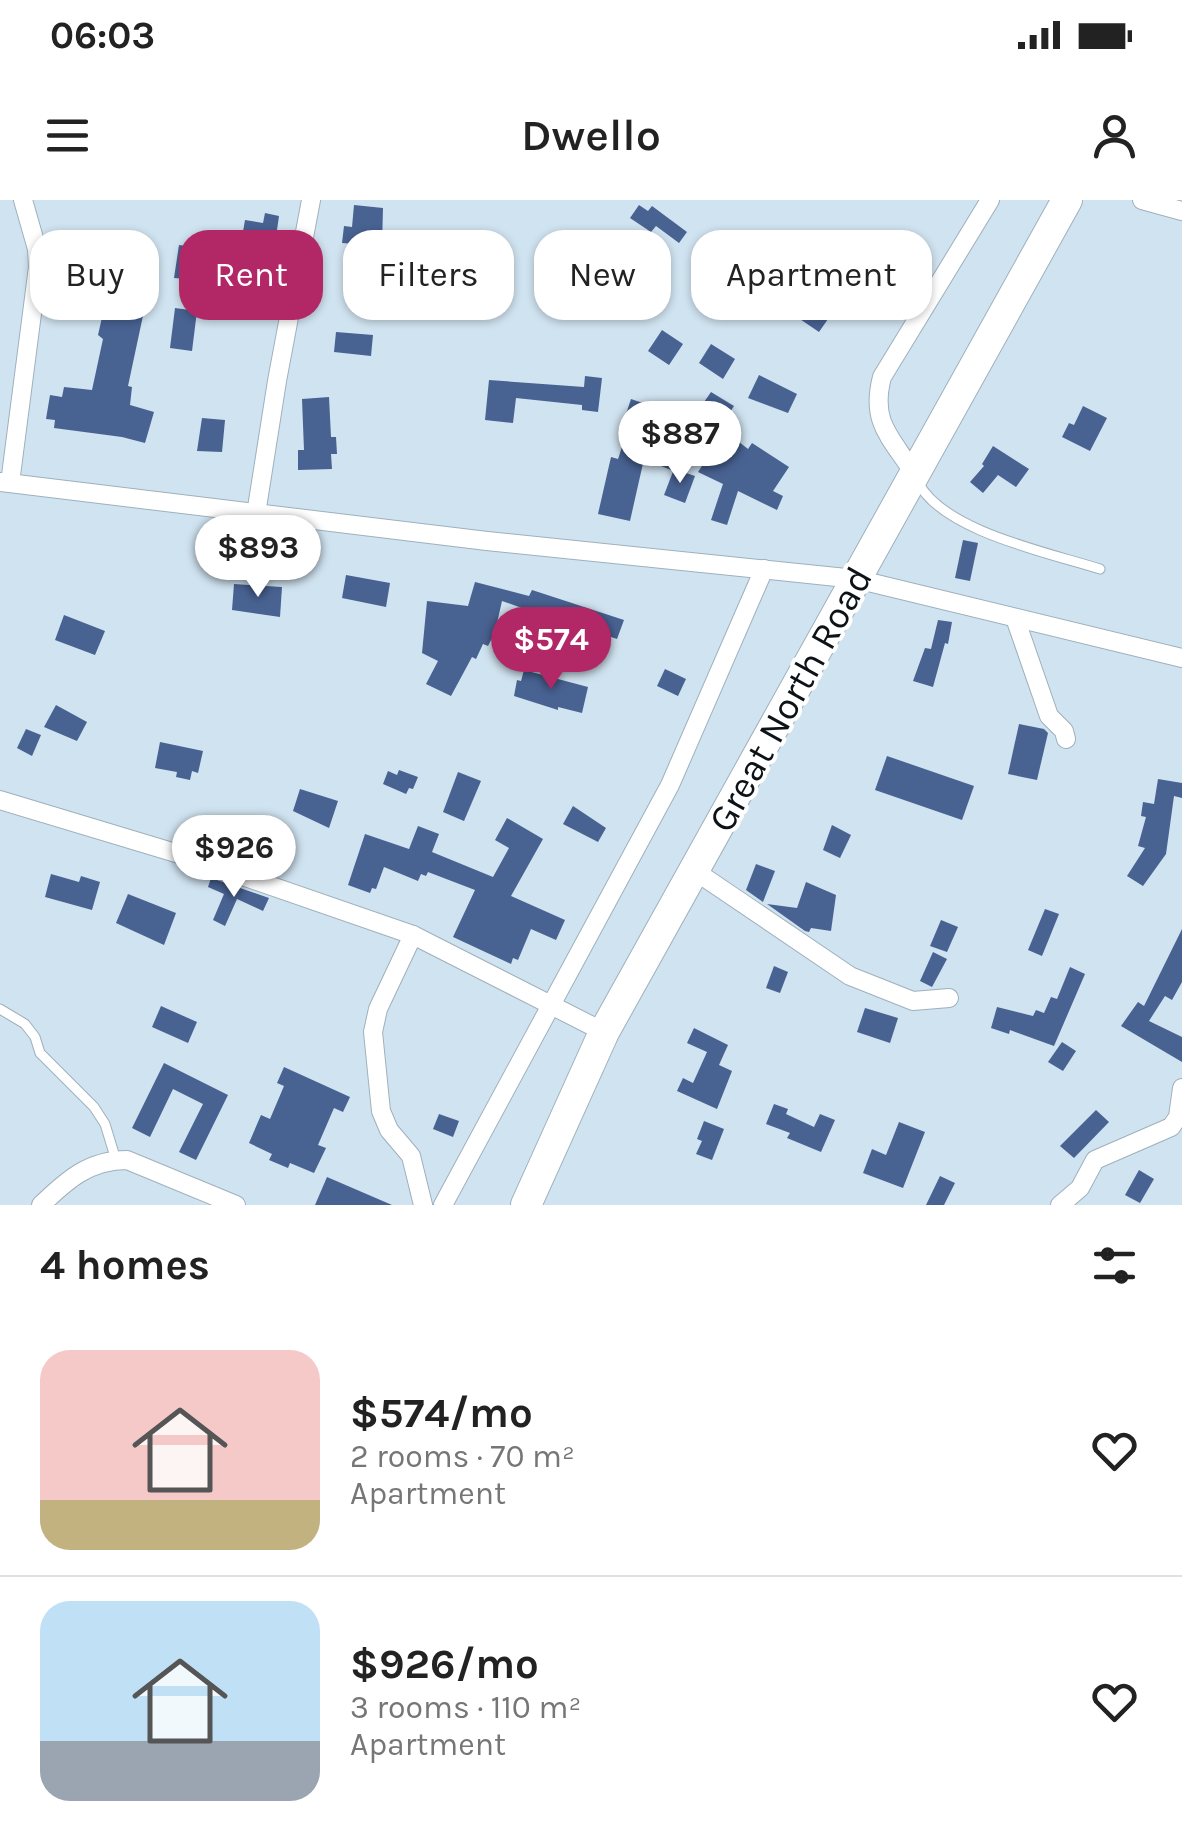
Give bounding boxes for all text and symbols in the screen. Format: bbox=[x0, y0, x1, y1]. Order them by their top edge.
text: 06:03 bbox=[50, 13, 155, 58]
icon: menu bbox=[40, 108, 95, 163]
icon: person bbox=[1087, 108, 1142, 163]
text: Dwello bbox=[521, 109, 661, 161]
chip: Buy bbox=[30, 230, 159, 320]
chip: Rent bbox=[179, 230, 323, 320]
chip: Filters bbox=[343, 230, 514, 320]
chip: New bbox=[534, 230, 671, 320]
chip: Apartment bbox=[691, 230, 932, 320]
pin: $887 bbox=[621, 401, 739, 486]
text: $887 bbox=[640, 415, 720, 452]
pin: $893 bbox=[199, 515, 317, 600]
text: $893 bbox=[217, 529, 299, 566]
street label: Great North Road bbox=[699, 559, 882, 840]
pin: $574 bbox=[492, 607, 610, 692]
text: $574 bbox=[513, 621, 589, 658]
pin: $926 bbox=[175, 815, 293, 900]
text: $926 bbox=[194, 829, 274, 866]
icon: filters bbox=[1087, 1238, 1142, 1293]
text: 4 homes bbox=[40, 1240, 210, 1290]
text: $574/mo bbox=[350, 1388, 533, 1438]
icon: home bbox=[120, 1390, 240, 1510]
icon: heart bbox=[1087, 1423, 1142, 1478]
text: 2 rooms · 70 m² bbox=[350, 1438, 575, 1475]
text: Apartment bbox=[350, 1475, 506, 1512]
text: $926/mo bbox=[350, 1639, 539, 1689]
icon: home bbox=[120, 1641, 240, 1761]
icon: heart bbox=[1087, 1674, 1142, 1729]
text: 3 rooms · 110 m² bbox=[350, 1689, 581, 1726]
text: Apartment bbox=[350, 1726, 506, 1763]

